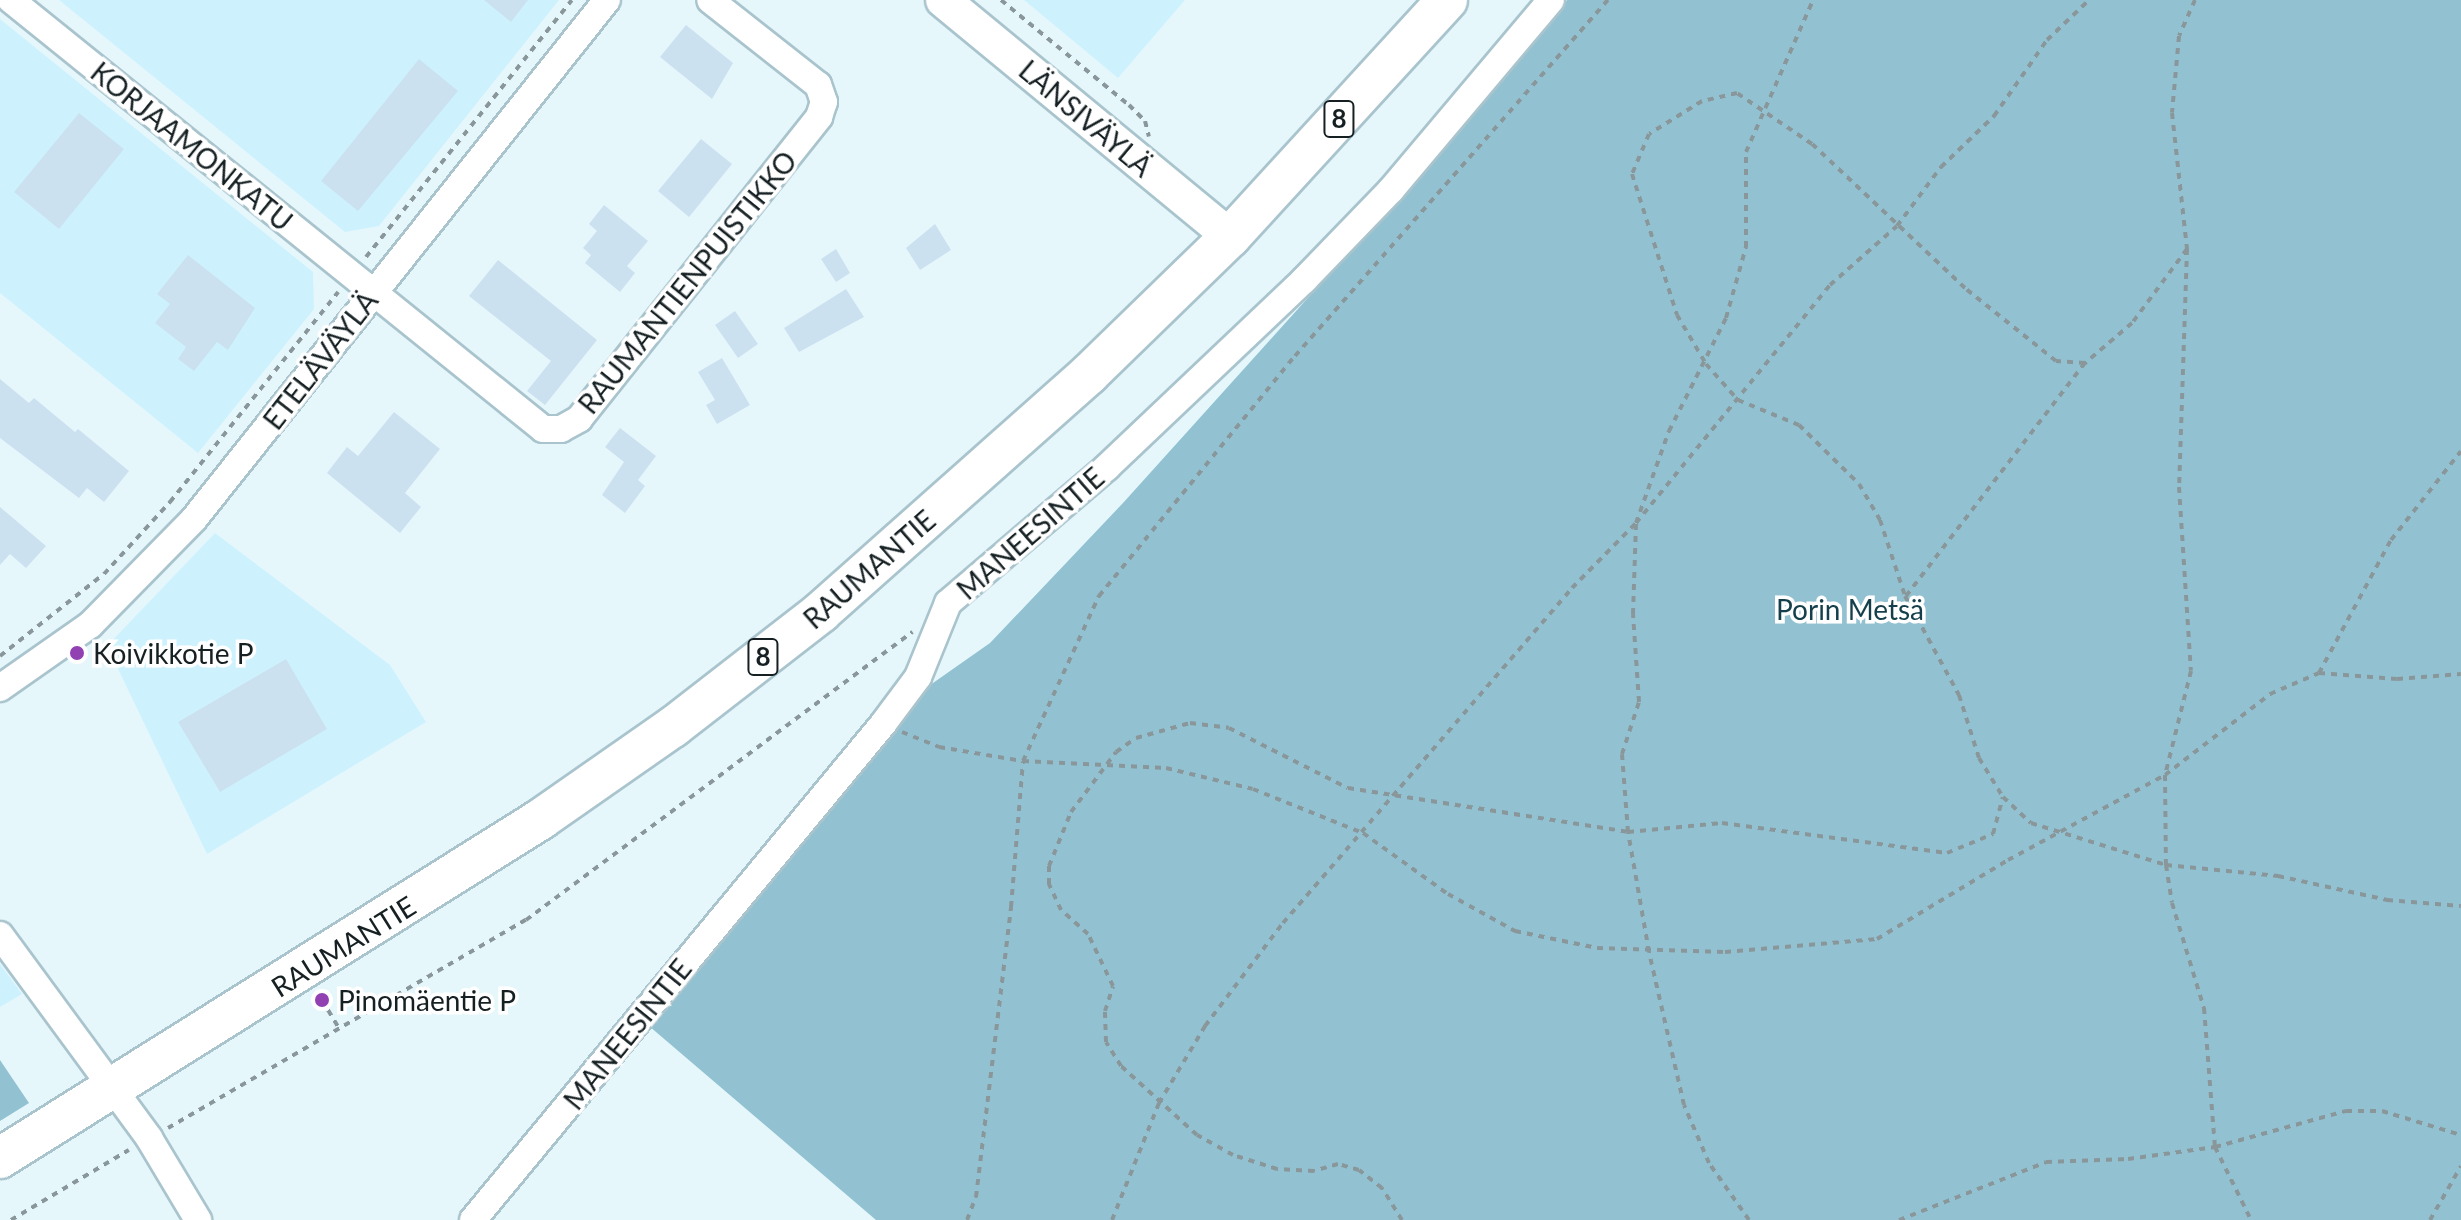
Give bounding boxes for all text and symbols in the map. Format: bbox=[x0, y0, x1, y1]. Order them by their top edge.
street label: LÄNSIVÄYLÄ bbox=[1013, 53, 1159, 183]
street label: KORJAAMONKATU bbox=[85, 55, 299, 237]
road number: 8 bbox=[1323, 97, 1355, 141]
street label: RAUMANTIENPUISTIKKO bbox=[571, 144, 803, 420]
street label: ETELÄVÄYLÄ bbox=[256, 284, 384, 436]
street label: MANEESINTIE bbox=[950, 460, 1110, 606]
street label: RAUMANTIE bbox=[796, 503, 942, 635]
park label: Porin Metsä bbox=[1776, 592, 1924, 626]
road number: 8 bbox=[747, 635, 779, 679]
place label: Koivikkotie P bbox=[93, 636, 254, 670]
marker: Koivikkotie P bbox=[68, 644, 86, 662]
street label: RAUMANTIE bbox=[265, 888, 421, 1004]
street label: MANEESINTIE bbox=[556, 952, 698, 1116]
place label: Pinomäentie P bbox=[338, 983, 516, 1017]
marker: Pinomäentie P bbox=[313, 991, 331, 1009]

